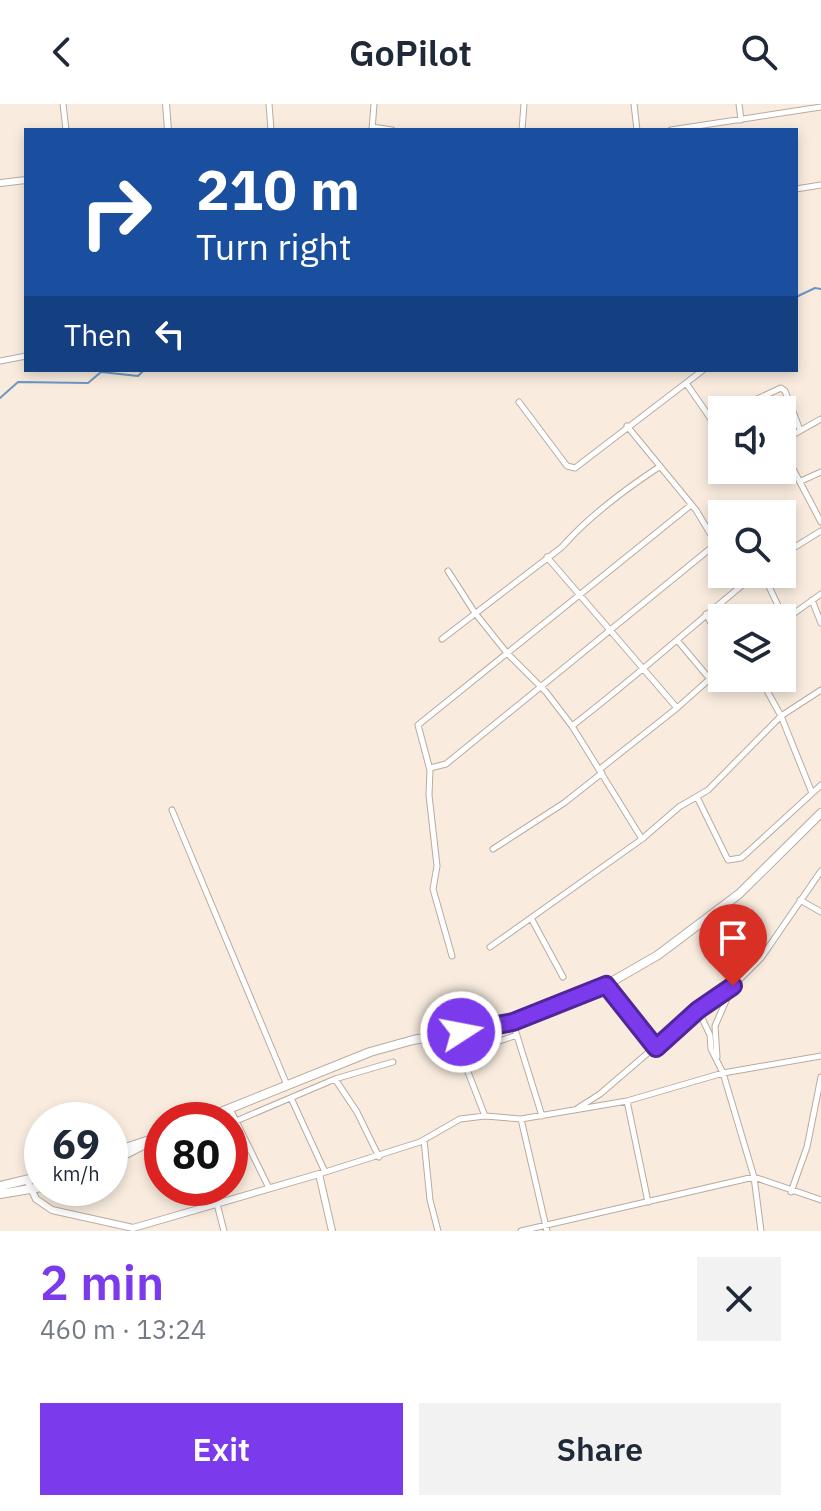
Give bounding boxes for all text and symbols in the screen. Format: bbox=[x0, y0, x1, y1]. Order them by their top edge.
text: GoPilot bbox=[349, 29, 472, 76]
icon: back bbox=[40, 30, 84, 74]
icon: search bbox=[737, 30, 781, 74]
text: 210 m bbox=[196, 153, 360, 225]
icon: right bbox=[64, 160, 168, 264]
text: Turn right bbox=[196, 223, 352, 270]
icon: left bbox=[148, 312, 192, 356]
text: Then bbox=[64, 315, 132, 354]
map controls bbox=[708, 396, 796, 692]
button: sound bbox=[708, 396, 796, 484]
button: search bbox=[708, 500, 796, 588]
button: layers bbox=[708, 604, 796, 692]
pin bbox=[699, 904, 767, 986]
icon: arrive bbox=[711, 916, 755, 960]
position arrow bbox=[419, 990, 503, 1074]
speed limit sign: 80 bbox=[144, 1102, 248, 1206]
text: 69 bbox=[52, 1118, 100, 1170]
text: km/h bbox=[52, 1160, 100, 1187]
text: 2 min bbox=[40, 1251, 164, 1313]
button: close bbox=[697, 1257, 781, 1341]
text: 460 m · 13:24 bbox=[40, 1312, 206, 1346]
button: Exit bbox=[40, 1403, 403, 1495]
button: Share bbox=[419, 1403, 781, 1495]

